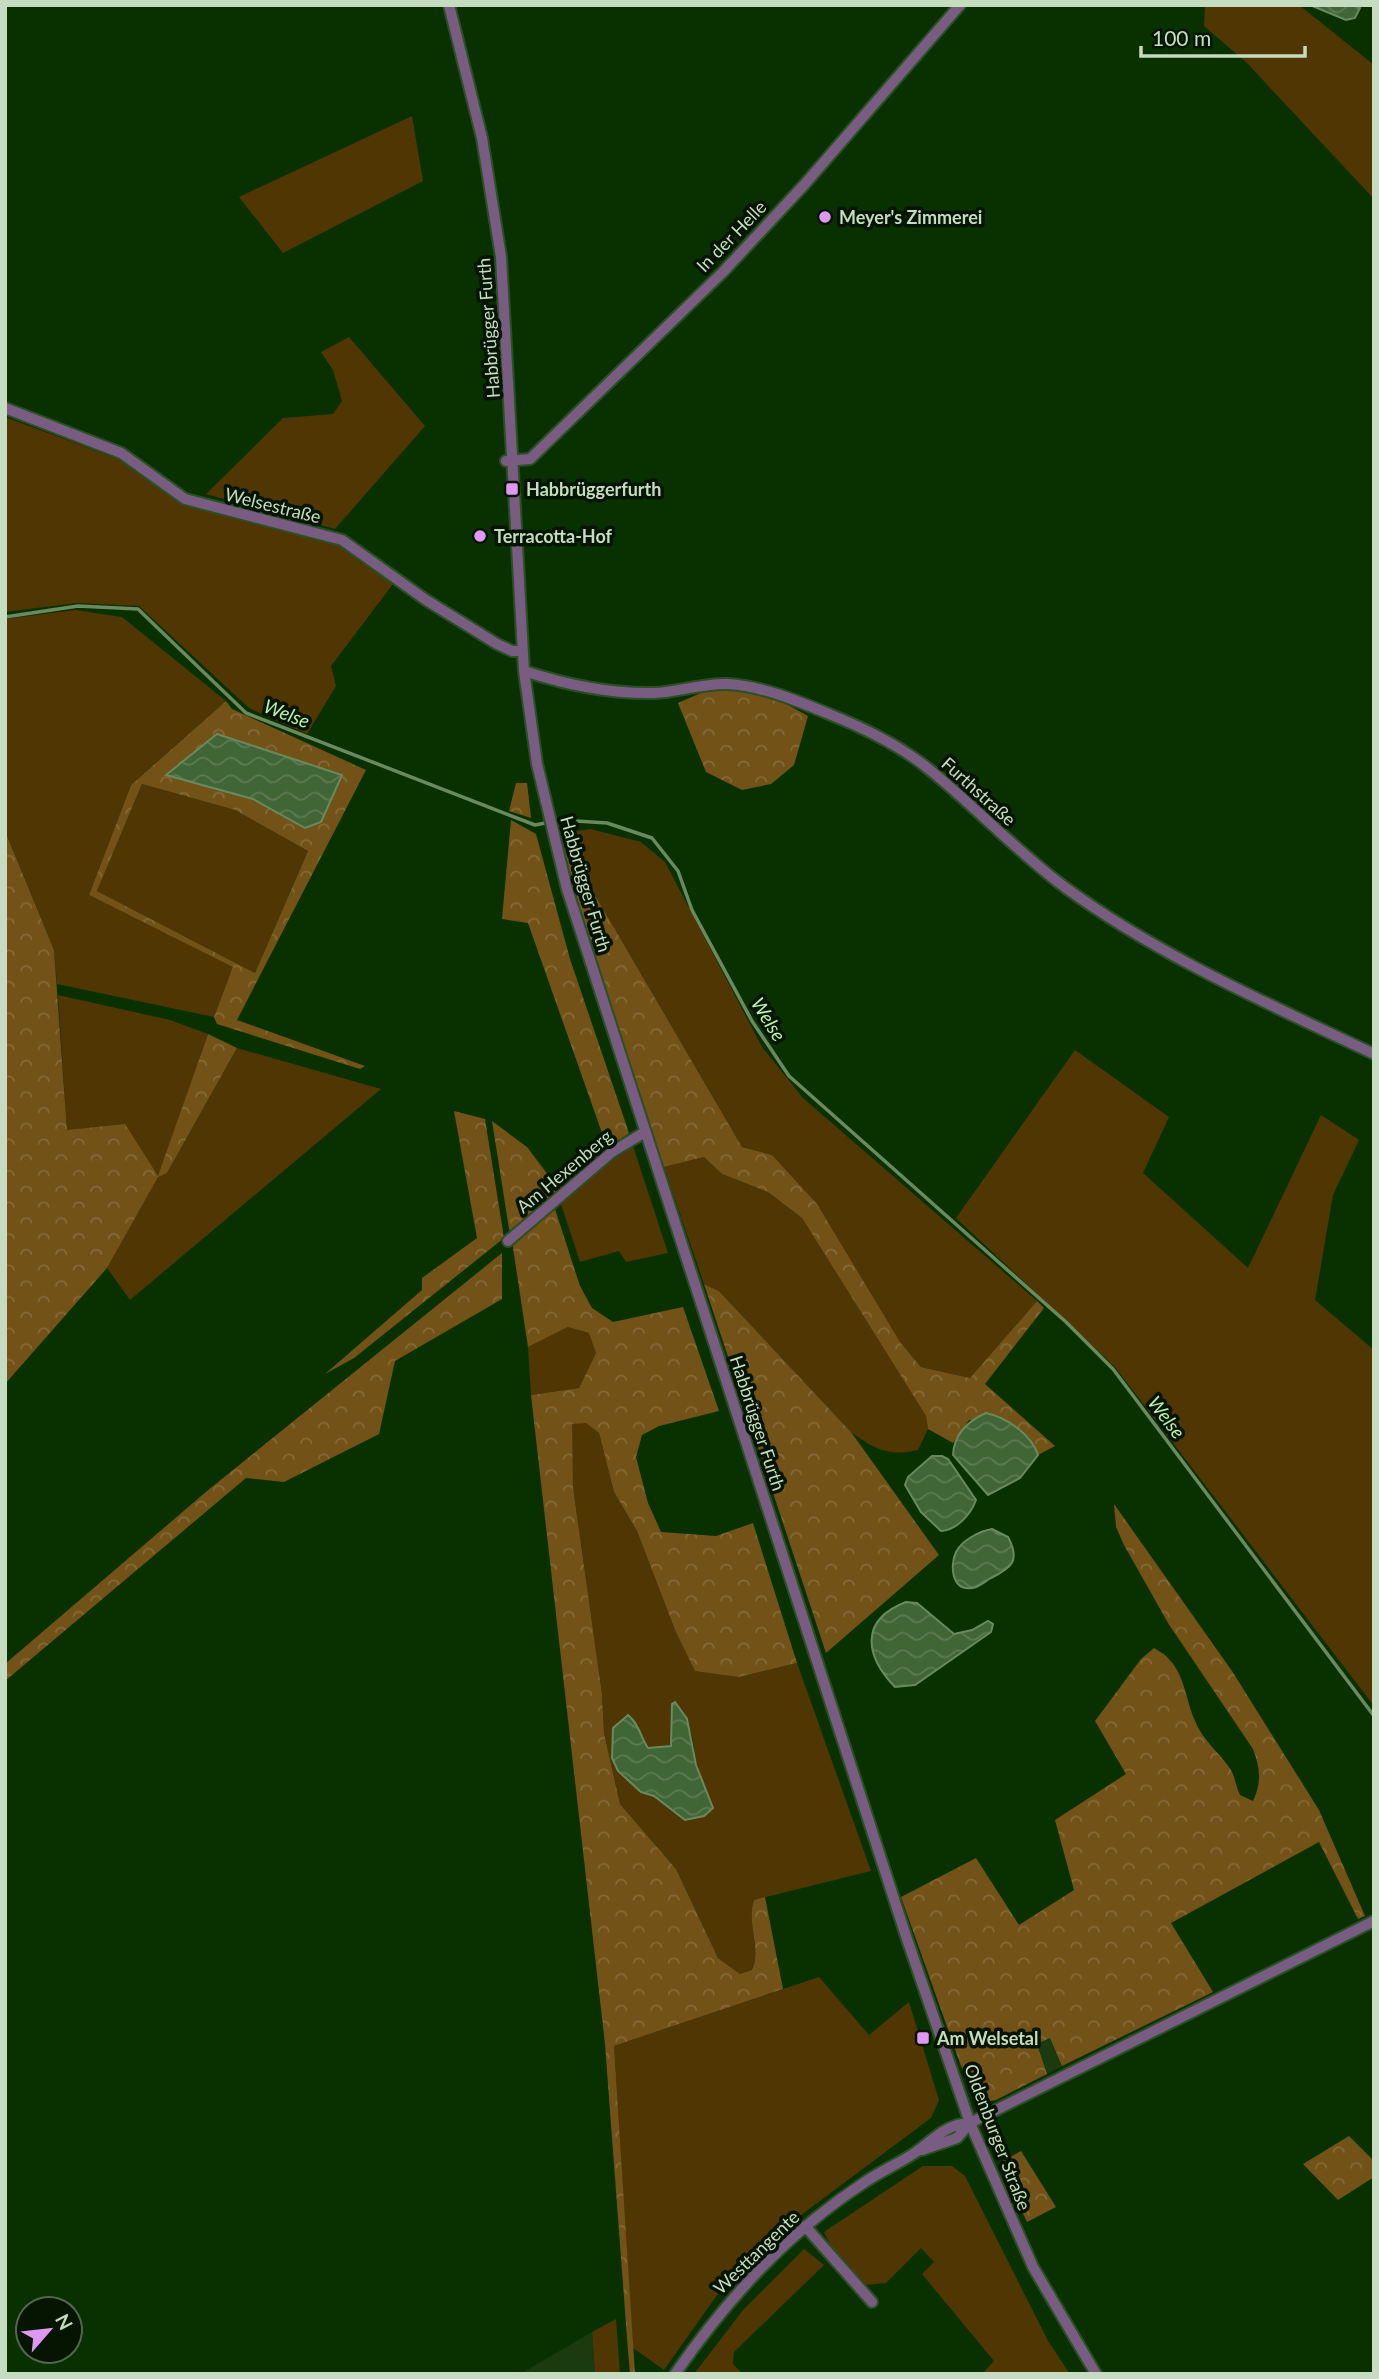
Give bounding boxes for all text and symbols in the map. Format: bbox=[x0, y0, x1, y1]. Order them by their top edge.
scale bar bbox=[1141, 14, 1306, 58]
text: 100 m bbox=[1152, 25, 1211, 50]
street label: In der Helle bbox=[692, 196, 770, 276]
place label: Meyer's Zimmerei bbox=[839, 206, 982, 228]
marker: Meyer's Zimmerei bbox=[817, 209, 833, 225]
street label: Habbrügger Furth bbox=[472, 257, 504, 399]
place label: Habbrüggerfurth bbox=[526, 478, 661, 500]
marker: Habbrüggerfurth bbox=[504, 481, 520, 497]
street label: Welsestraße bbox=[223, 482, 323, 528]
place label: Terracotta-Hof bbox=[494, 525, 613, 547]
marker: Terracotta-Hof bbox=[472, 528, 488, 544]
water label: Welse bbox=[261, 694, 313, 732]
street label: Furthstraße bbox=[937, 752, 1021, 830]
street label: Habbrügger Furth bbox=[556, 813, 616, 955]
water label: Welse bbox=[747, 993, 791, 1045]
street label: Am Hexenberg bbox=[512, 1125, 616, 1217]
street label: Habbrügger Furth bbox=[726, 1353, 790, 1493]
water label: Welse bbox=[1144, 1391, 1190, 1443]
place label: Am Welsetal bbox=[936, 2027, 1038, 2049]
marker: Am Welsetal bbox=[915, 2030, 931, 2046]
street label: Oldenburger Straße bbox=[960, 2061, 1036, 2213]
street label: Westtangente bbox=[709, 2206, 803, 2298]
north arrow bbox=[14, 2295, 84, 2365]
text: N bbox=[51, 2310, 78, 2334]

